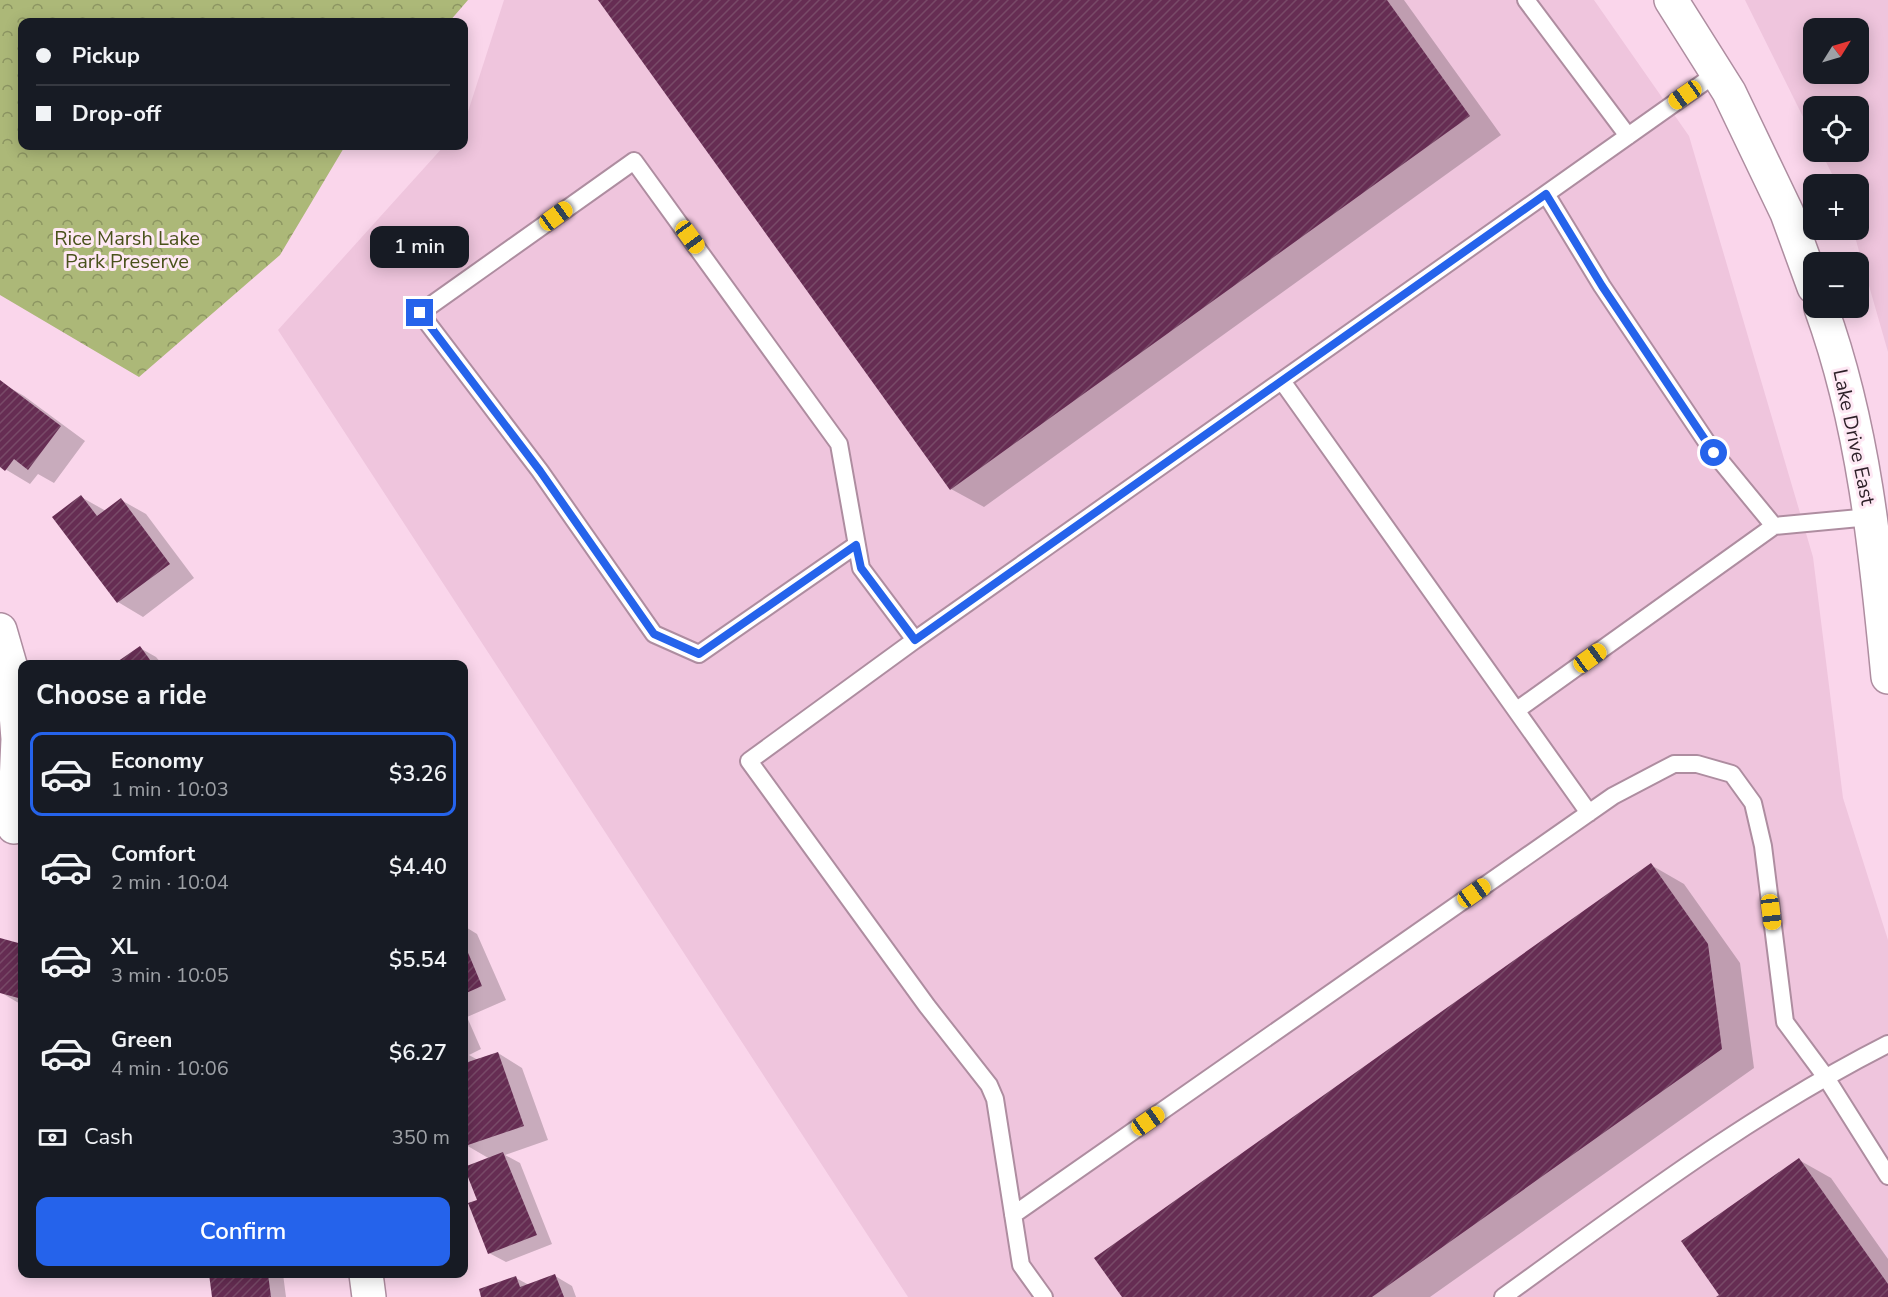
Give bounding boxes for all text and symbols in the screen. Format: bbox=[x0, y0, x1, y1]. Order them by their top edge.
north arrow bbox=[1803, 18, 1869, 84]
map controls bbox=[1803, 18, 1869, 318]
text: Pickup bbox=[72, 41, 140, 71]
car bbox=[1665, 77, 1705, 113]
button: locate bbox=[1803, 96, 1869, 162]
text: Drop-off bbox=[72, 99, 161, 129]
button: + bbox=[1803, 174, 1869, 240]
car bbox=[536, 198, 576, 234]
car bbox=[672, 217, 708, 257]
park label: Rice Marsh Lake Park Preserve bbox=[54, 225, 200, 275]
callout: 1 min bbox=[370, 226, 470, 268]
text: 1 min bbox=[394, 233, 445, 260]
button: − bbox=[1803, 252, 1869, 318]
route end bbox=[406, 299, 433, 326]
street label: Lake Drive East bbox=[1826, 367, 1882, 508]
route start bbox=[1700, 439, 1727, 466]
car bbox=[1570, 640, 1610, 676]
text: Choose a ride bbox=[36, 677, 207, 714]
text: Economy bbox=[111, 746, 203, 776]
icon: car bbox=[39, 747, 93, 801]
text: $3.26 bbox=[389, 759, 447, 789]
text: 1 min · 10:03 bbox=[111, 776, 229, 803]
text: Comfort bbox=[111, 839, 195, 869]
icon: car bbox=[39, 840, 93, 894]
text: $4.40 bbox=[389, 852, 447, 882]
text: 2 min · 10:04 bbox=[111, 869, 229, 896]
car bbox=[1454, 875, 1494, 911]
car bbox=[1760, 893, 1782, 931]
text: XL bbox=[111, 932, 138, 962]
icon: car bbox=[39, 933, 93, 987]
text: $5.54 bbox=[389, 945, 447, 975]
text: 3 min · 10:05 bbox=[111, 962, 229, 989]
text: Green bbox=[111, 1025, 172, 1055]
icon: car bbox=[39, 1026, 93, 1080]
text: $6.27 bbox=[389, 1038, 447, 1068]
text: 4 min · 10:06 bbox=[111, 1055, 229, 1082]
car bbox=[1128, 1103, 1168, 1139]
icon: cash bbox=[36, 1121, 69, 1154]
text: Cash bbox=[84, 1122, 133, 1152]
text: 350 m bbox=[392, 1124, 450, 1151]
button: Confirm bbox=[36, 1197, 450, 1266]

